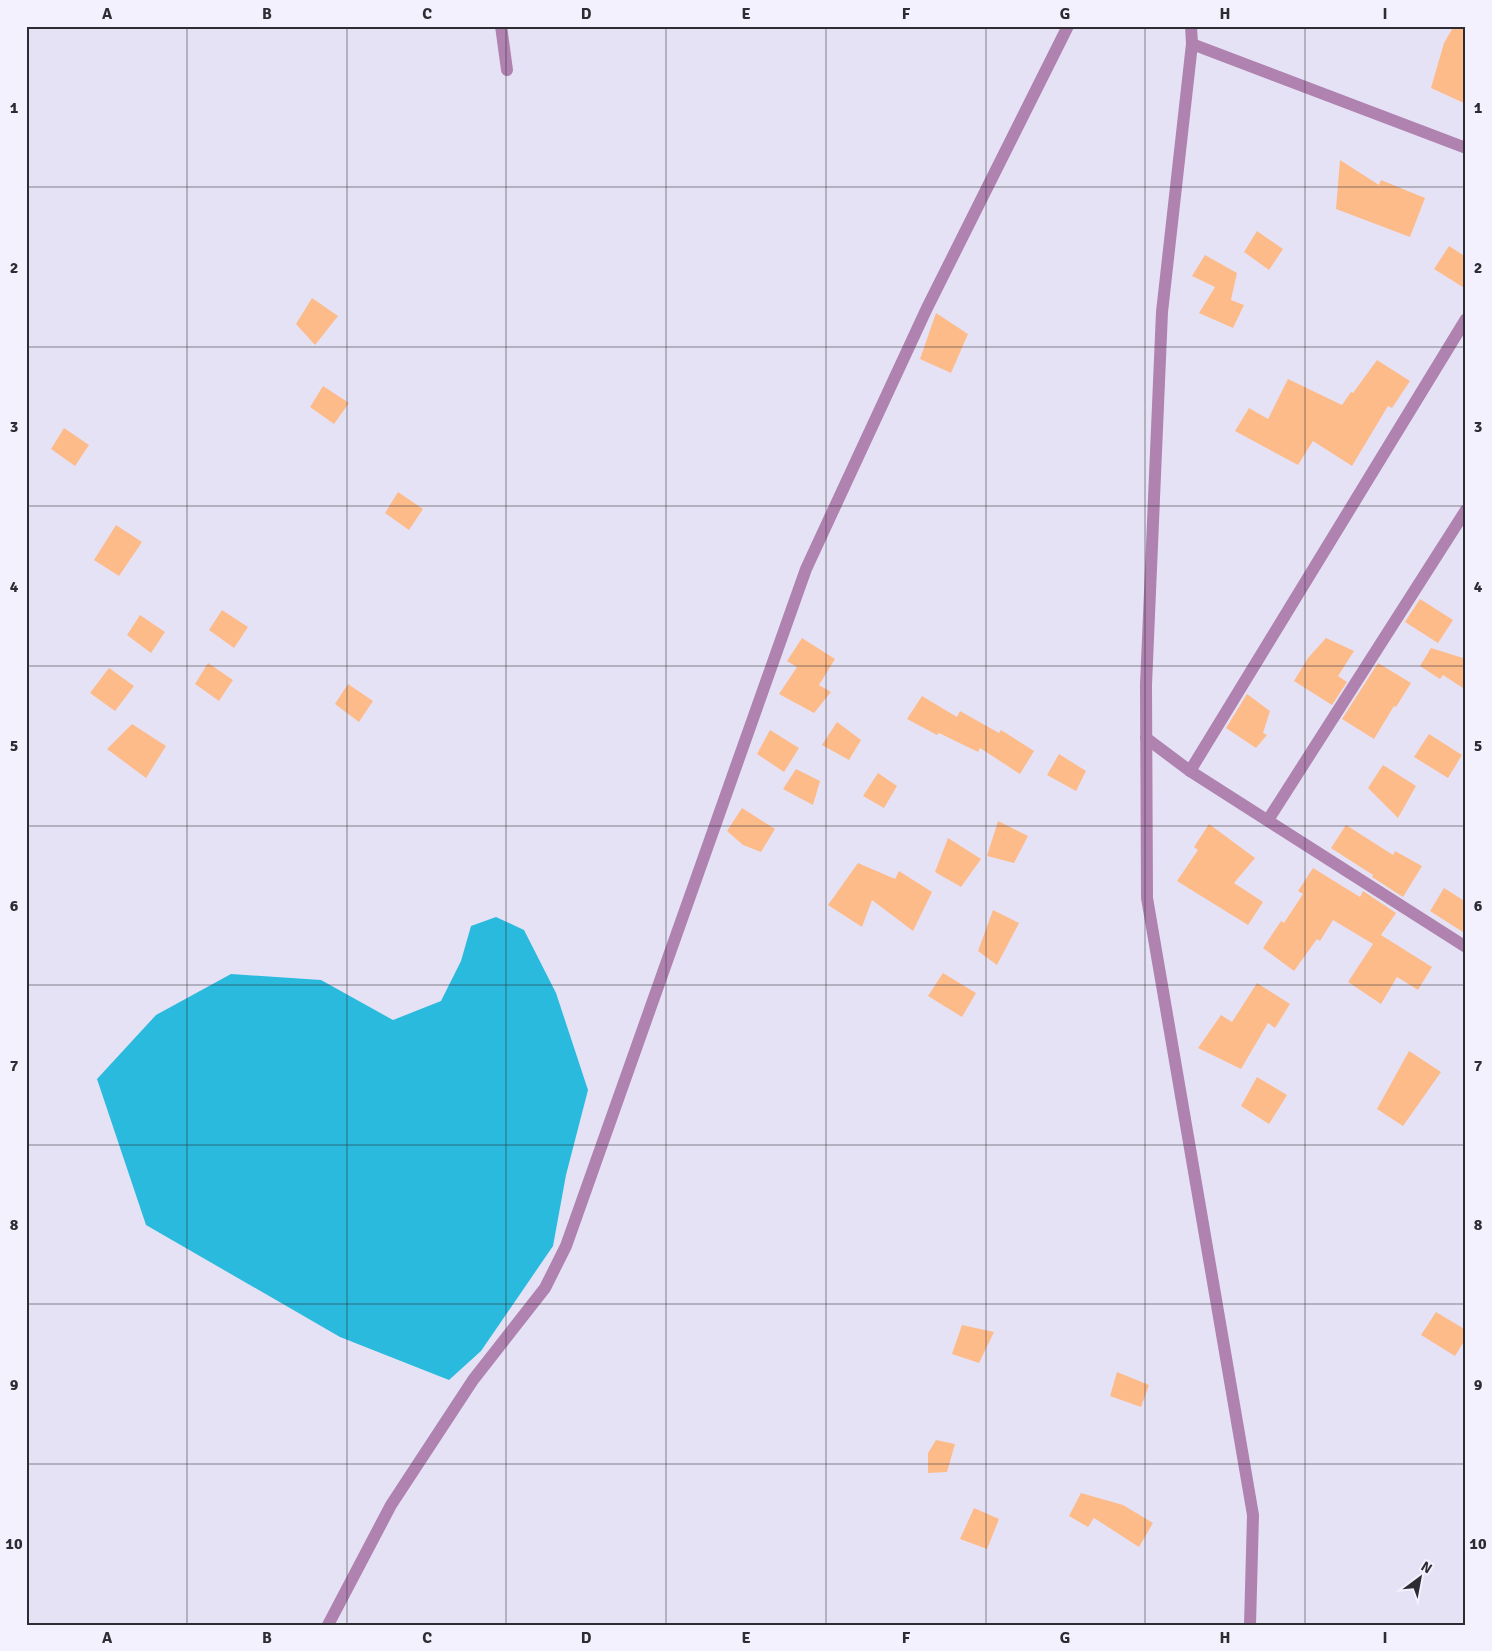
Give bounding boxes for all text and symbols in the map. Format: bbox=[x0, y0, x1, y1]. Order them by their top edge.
text: A bbox=[102, 4, 113, 24]
text: B bbox=[262, 4, 272, 24]
text: C bbox=[422, 4, 432, 24]
text: D bbox=[581, 4, 592, 24]
text: E bbox=[741, 4, 751, 24]
text: F bbox=[902, 4, 911, 24]
text: G bbox=[1060, 4, 1070, 24]
text: H bbox=[1220, 4, 1230, 24]
text: I bbox=[1382, 4, 1388, 24]
text: 1 bbox=[10, 98, 19, 118]
text: 1 bbox=[1474, 98, 1483, 118]
text: 2 bbox=[10, 258, 18, 278]
text: 2 bbox=[1474, 258, 1482, 278]
text: 3 bbox=[10, 417, 18, 437]
text: 3 bbox=[1474, 417, 1482, 437]
text: 4 bbox=[10, 577, 19, 597]
text: 4 bbox=[1474, 577, 1483, 597]
text: 5 bbox=[10, 736, 18, 756]
text: 5 bbox=[1474, 736, 1482, 756]
text: 6 bbox=[10, 896, 19, 916]
text: 6 bbox=[1474, 896, 1483, 916]
text: 7 bbox=[10, 1056, 19, 1076]
text: 7 bbox=[1474, 1056, 1483, 1076]
text: 8 bbox=[10, 1215, 19, 1235]
text: 8 bbox=[1474, 1215, 1483, 1235]
text: 9 bbox=[10, 1375, 19, 1395]
text: 9 bbox=[1474, 1375, 1483, 1395]
text: 10 bbox=[5, 1534, 23, 1554]
text: 10 bbox=[1469, 1534, 1487, 1554]
north arrow bbox=[1394, 1554, 1444, 1604]
text: N bbox=[1418, 1558, 1435, 1577]
text: A bbox=[102, 1628, 113, 1648]
text: B bbox=[262, 1628, 272, 1648]
text: C bbox=[422, 1628, 432, 1648]
text: D bbox=[581, 1628, 592, 1648]
text: E bbox=[741, 1628, 751, 1648]
text: F bbox=[902, 1628, 911, 1648]
text: G bbox=[1060, 1628, 1070, 1648]
text: H bbox=[1220, 1628, 1230, 1648]
text: I bbox=[1382, 1628, 1388, 1648]

